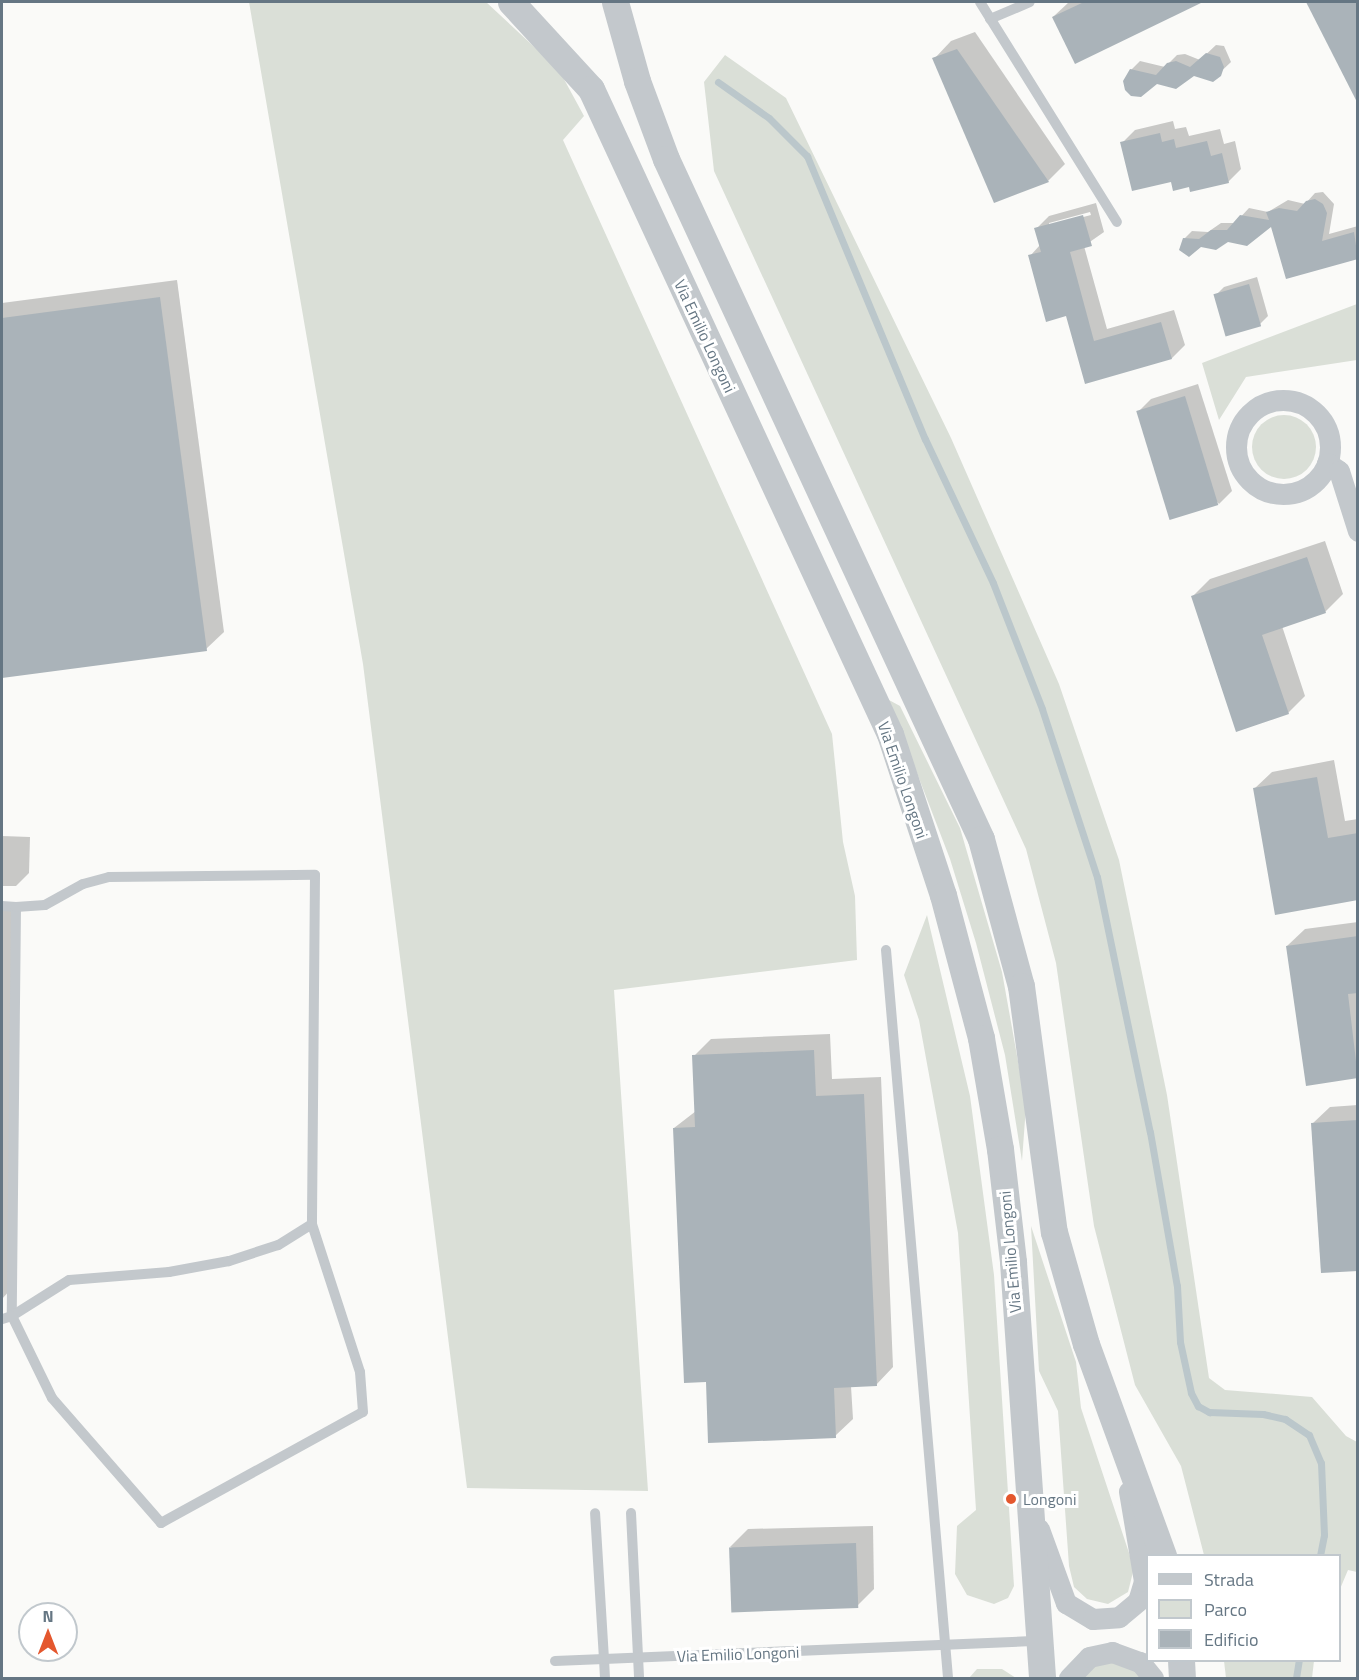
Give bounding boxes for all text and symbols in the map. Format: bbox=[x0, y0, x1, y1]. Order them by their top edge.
street label: Via Emilio Longoni bbox=[670, 276, 740, 396]
street label: Via Emilio Longoni bbox=[874, 719, 932, 841]
street label: Via Emilio Longoni bbox=[995, 1190, 1025, 1314]
place label: Longoni bbox=[1023, 1489, 1076, 1509]
marker: Longoni bbox=[1004, 1492, 1018, 1506]
legend bbox=[1146, 1554, 1341, 1662]
text: Strada bbox=[1204, 1566, 1254, 1593]
text: Parco bbox=[1204, 1596, 1247, 1623]
north arrow bbox=[18, 1602, 78, 1662]
text: N bbox=[42, 1604, 54, 1628]
text: Edificio bbox=[1204, 1626, 1258, 1653]
street label: Via Emilio Longoni bbox=[676, 1642, 800, 1666]

